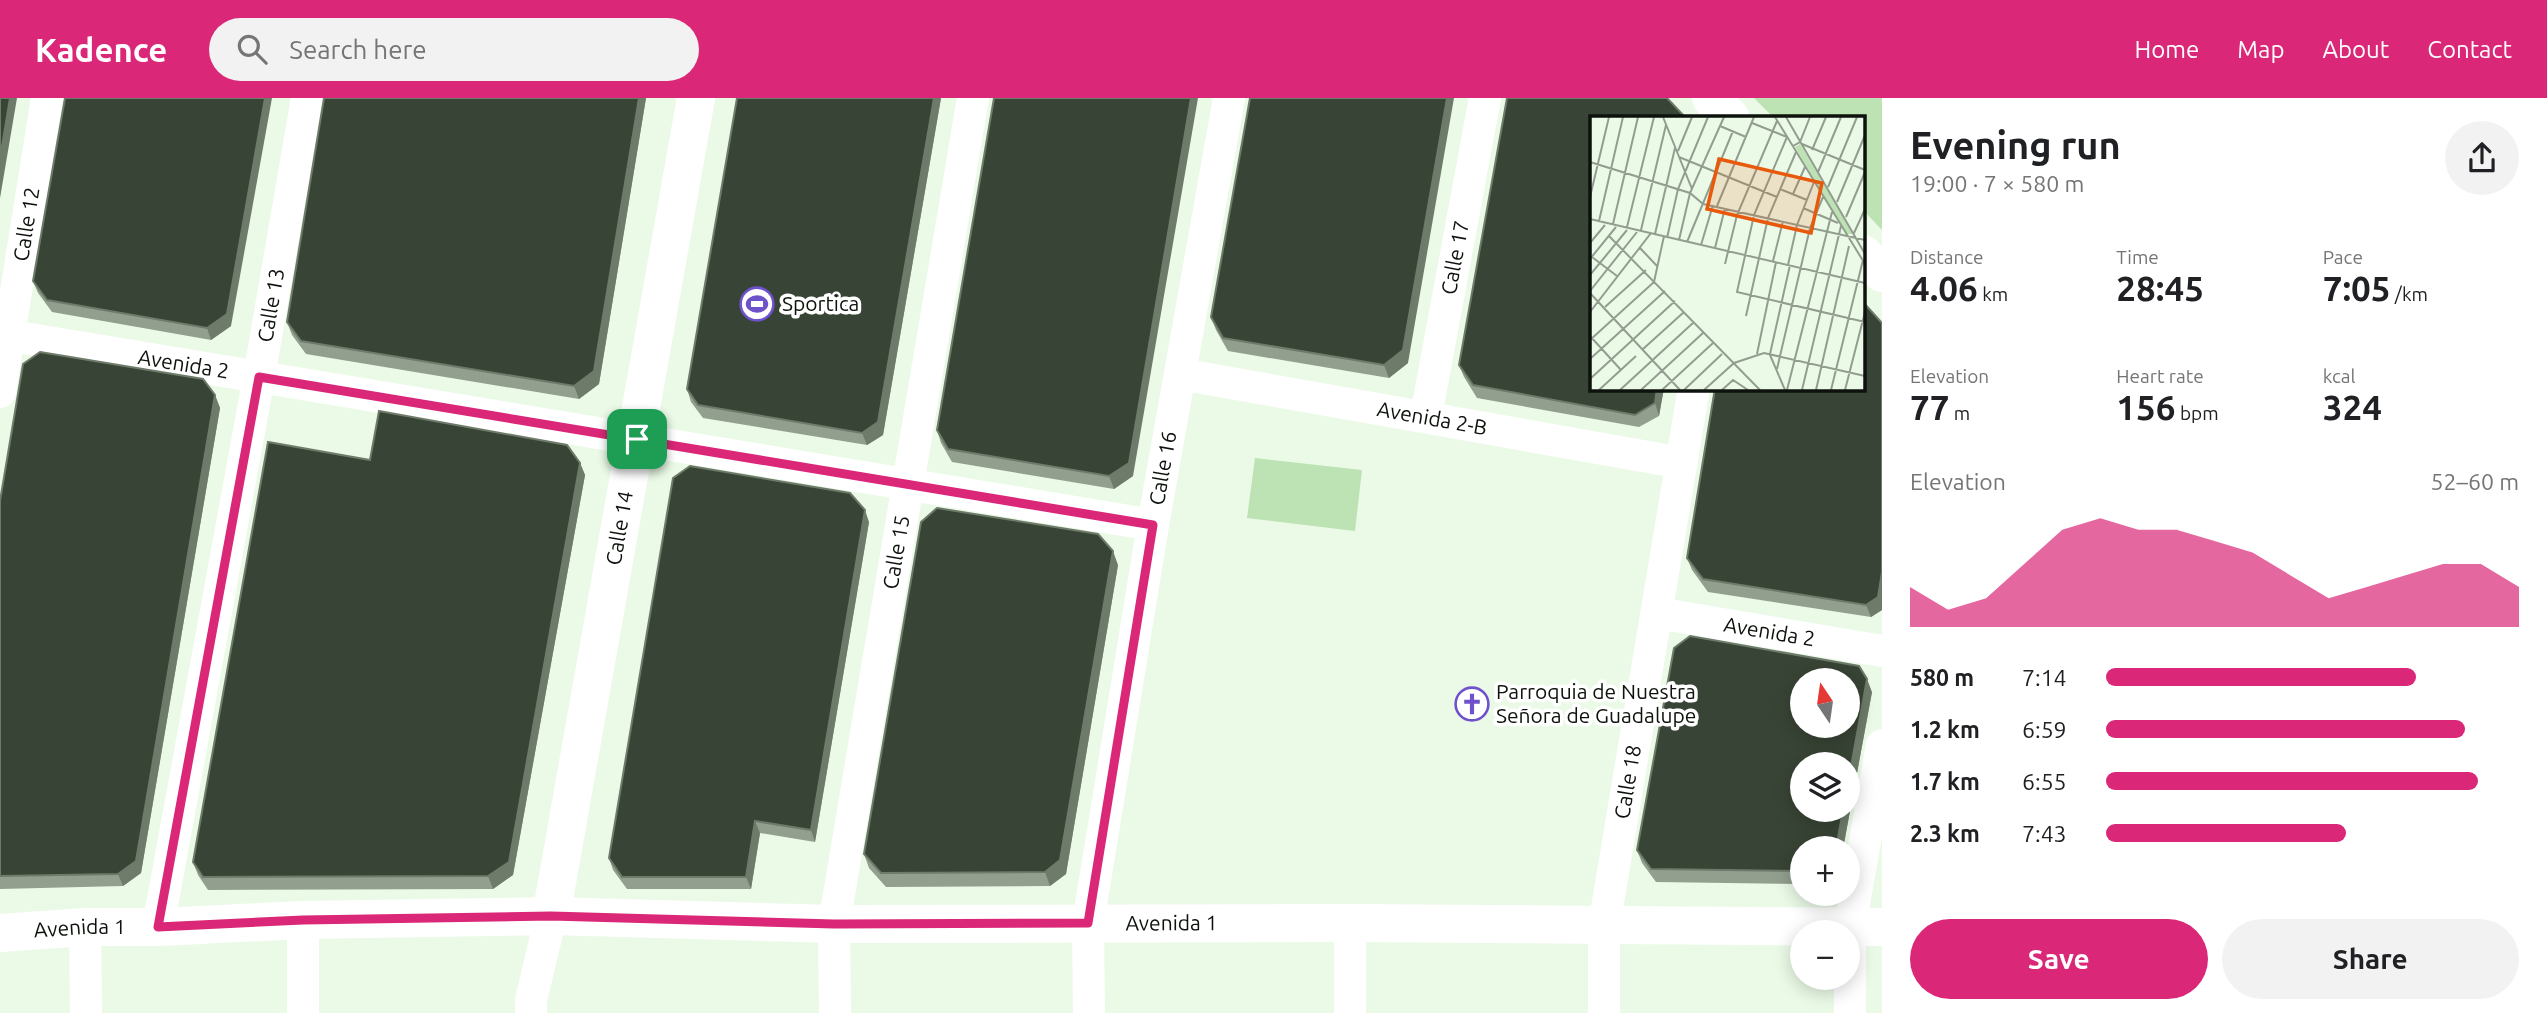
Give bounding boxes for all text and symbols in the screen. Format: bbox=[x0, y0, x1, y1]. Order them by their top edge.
search box bbox=[209, 18, 699, 81]
icon: search bbox=[233, 30, 271, 68]
text: Kadence bbox=[35, 31, 167, 68]
text: Search here bbox=[289, 35, 427, 64]
text: Home bbox=[2134, 36, 2199, 63]
text: Map bbox=[2237, 36, 2284, 63]
text: About bbox=[2322, 36, 2389, 63]
text: Contact bbox=[2427, 36, 2512, 63]
inset map bbox=[1590, 116, 1864, 390]
button: share bbox=[2445, 121, 2519, 195]
text: Evening run bbox=[1910, 124, 2121, 166]
text: 19:00 · 7 × 580 m bbox=[1910, 171, 2084, 196]
street label: Calle 12 bbox=[8, 185, 44, 263]
street label: Calle 17 bbox=[1436, 219, 1473, 297]
text: Distance bbox=[1910, 246, 1984, 268]
text: Time bbox=[2116, 246, 2159, 268]
text: Pace bbox=[2323, 246, 2363, 268]
street label: Calle 13 bbox=[252, 266, 289, 344]
text: 4.06 bbox=[1910, 268, 1978, 308]
text: 28:45 bbox=[2116, 268, 2204, 308]
text: 7:05 bbox=[2323, 268, 2391, 308]
text: km bbox=[1978, 283, 2008, 305]
text: /km bbox=[2391, 283, 2428, 305]
sports icon: Sportica bbox=[738, 285, 776, 323]
place label: Sportica bbox=[782, 291, 859, 315]
street label: Avenida 2 bbox=[136, 344, 231, 383]
text: Elevation bbox=[1910, 365, 1989, 387]
text: Heart rate bbox=[2116, 365, 2204, 387]
text: kcal bbox=[2323, 365, 2355, 387]
text: 77 bbox=[1910, 387, 1949, 427]
text: 156 bbox=[2116, 387, 2176, 427]
text: 324 bbox=[2323, 387, 2382, 427]
street label: Avenida 2-B bbox=[1375, 396, 1489, 439]
text: m bbox=[1949, 402, 1970, 424]
text: bpm bbox=[2176, 402, 2219, 424]
pin bbox=[607, 409, 667, 469]
icon: arrive bbox=[618, 420, 656, 458]
street label: Calle 16 bbox=[1144, 429, 1181, 507]
text: Elevation bbox=[1910, 469, 2006, 494]
text: 52–60 m bbox=[2431, 469, 2519, 494]
street label: Calle 14 bbox=[600, 489, 637, 567]
street label: Calle 15 bbox=[878, 513, 914, 591]
street label: Avenida 2 bbox=[1722, 611, 1817, 650]
text: 580 m bbox=[1910, 665, 1974, 690]
text: 7:14 bbox=[2022, 665, 2067, 690]
north arrow bbox=[1790, 668, 1860, 738]
map controls bbox=[1790, 668, 1860, 990]
place label: Parroquia de Nuestra Señora de Guadalupe bbox=[1496, 679, 1696, 727]
church icon: Parroquia de Nuestra Señora de Guadalupe bbox=[1453, 685, 1491, 723]
text: 1.2 km bbox=[1910, 717, 1980, 742]
text: 6:59 bbox=[2022, 717, 2067, 742]
street label: Calle 18 bbox=[1609, 743, 1645, 821]
button: layers bbox=[1790, 752, 1860, 822]
text: 1.7 km bbox=[1910, 769, 1980, 794]
text: 6:55 bbox=[2022, 769, 2067, 794]
text: 2.3 km bbox=[1910, 821, 1980, 846]
text: 7:43 bbox=[2022, 821, 2067, 846]
button: + bbox=[1790, 836, 1860, 906]
street label: Avenida 1 bbox=[1125, 910, 1218, 934]
street label: Avenida 1 bbox=[33, 914, 126, 942]
button: Save bbox=[1910, 919, 2208, 999]
button: Share bbox=[2222, 919, 2519, 999]
button: − bbox=[1790, 920, 1860, 990]

